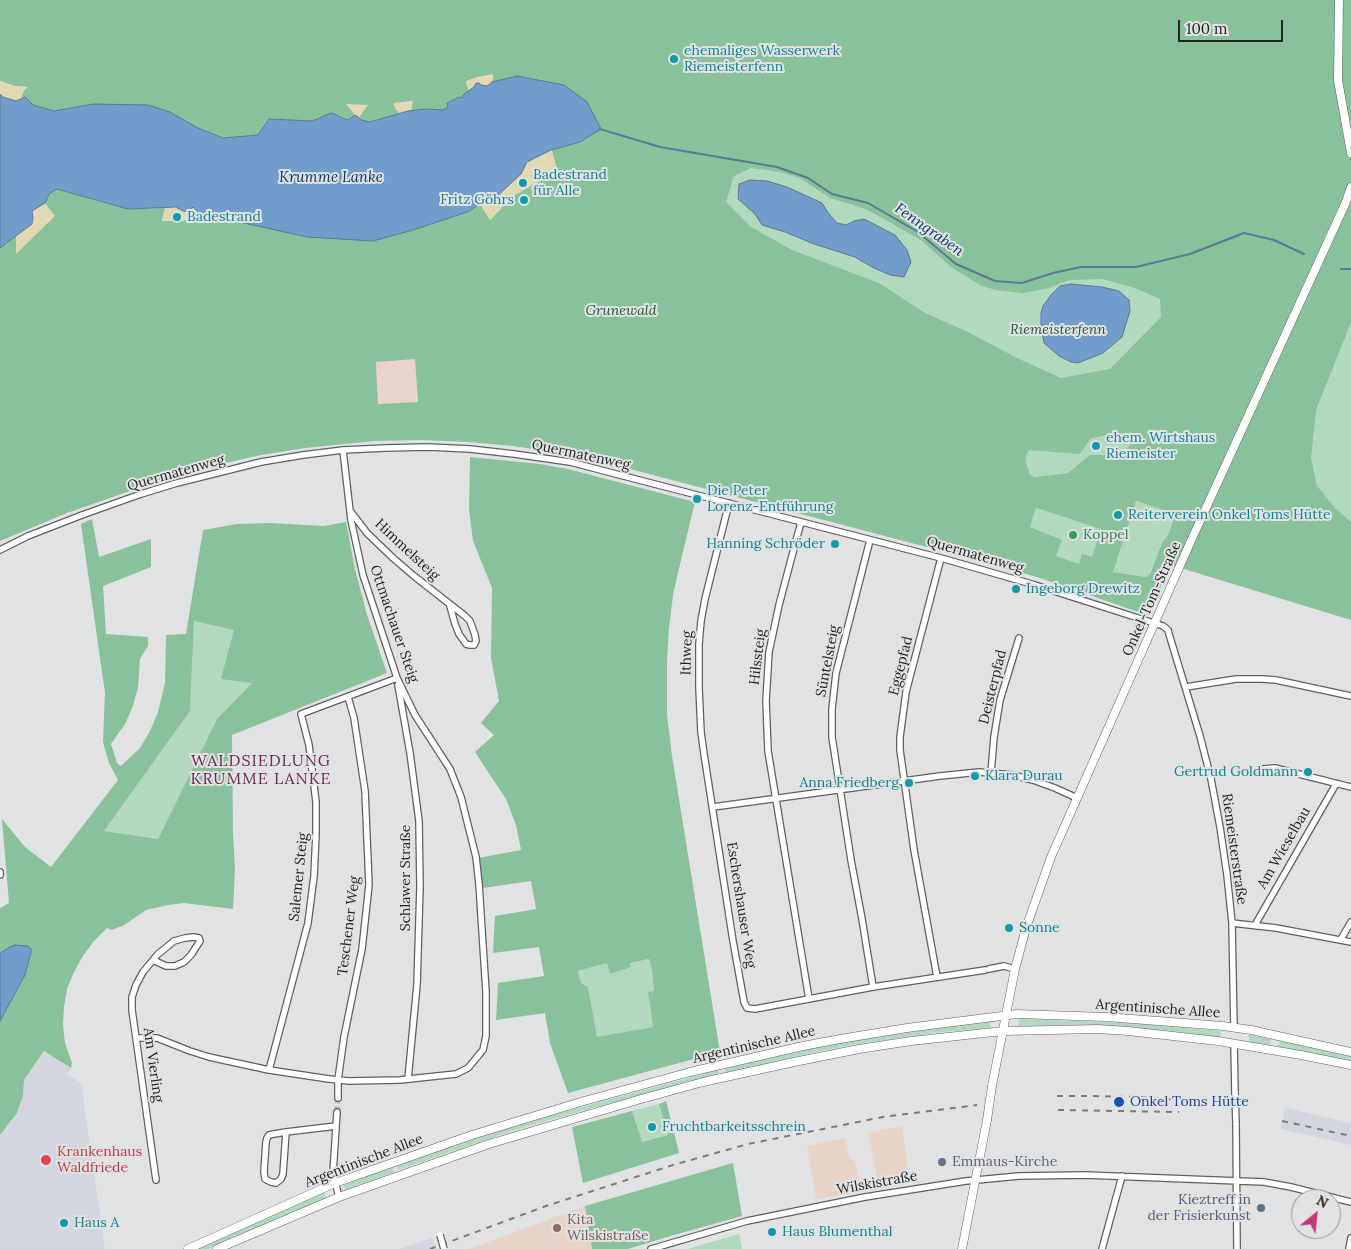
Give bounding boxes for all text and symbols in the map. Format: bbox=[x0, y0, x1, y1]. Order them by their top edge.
scale bar bbox=[1181, 10, 1286, 42]
text: 100 m bbox=[1186, 19, 1227, 38]
place label: ehemaliges Wasserwerk Riemeisterfenn bbox=[684, 43, 840, 75]
marker: ehemaliges Wasserwerk Riemeisterfenn bbox=[668, 53, 680, 65]
place label: Badestrand für Alle bbox=[533, 167, 607, 200]
water label: Krumme Lanke bbox=[279, 169, 383, 187]
marker: Badestrand für Alle bbox=[517, 177, 529, 189]
place label: Fritz Göhrs bbox=[440, 192, 514, 208]
marker: Fritz Göhrs bbox=[518, 194, 530, 206]
water label: Fenngraben bbox=[891, 200, 967, 260]
place label: Badestrand bbox=[187, 209, 261, 225]
marker: Badestrand bbox=[171, 211, 183, 223]
park label: Grunewald bbox=[585, 303, 657, 319]
park label: Riemeisterfenn bbox=[1010, 322, 1106, 338]
place label: ehem. Wirtshaus Riemeister bbox=[1106, 430, 1215, 462]
street label: Quermatenweg bbox=[530, 436, 632, 474]
marker: ehem. Wirtshaus Riemeister bbox=[1090, 440, 1102, 452]
street label: Quermatenweg bbox=[125, 451, 227, 495]
place label: Die Peter Lorenz-Entführung bbox=[707, 483, 834, 516]
marker: Die Peter Lorenz-Entführung bbox=[691, 493, 703, 505]
place label: Reiterverein Onkel Toms Hütte bbox=[1128, 507, 1331, 523]
marker: Reiterverein Onkel Toms Hütte bbox=[1112, 509, 1124, 521]
street label: Himmelsteig bbox=[371, 516, 443, 584]
place label: Koppel bbox=[1083, 527, 1129, 543]
marker: Koppel bbox=[1067, 529, 1079, 541]
street label: Quermatenweg bbox=[924, 533, 1026, 577]
place label: Hanning Schröder bbox=[706, 536, 825, 552]
marker: Hanning Schröder bbox=[829, 538, 841, 550]
street label: Onkel-Tom-Straße bbox=[1119, 539, 1185, 659]
street label: Ottmachauer Steig bbox=[366, 563, 422, 685]
place label: Ingeborg Drewitz bbox=[1026, 581, 1140, 597]
marker: Ingeborg Drewitz bbox=[1010, 583, 1022, 595]
street label: Süntelsteig bbox=[813, 624, 843, 698]
street label: Hilssteig bbox=[746, 628, 770, 686]
street label: Ithweg bbox=[678, 630, 696, 676]
street label: Eggepfad bbox=[886, 635, 916, 697]
street label: Deisterpfad bbox=[976, 648, 1010, 726]
district label: WALDSIEDLUNG KRUMME LANKE bbox=[189, 751, 333, 789]
place label: Gertrud Goldmann bbox=[1174, 764, 1298, 780]
marker: Gertrud Goldmann bbox=[1302, 766, 1314, 778]
place label: Klara Durau bbox=[985, 768, 1063, 784]
marker: Klara Durau bbox=[969, 770, 981, 782]
place label: Anna Friedberg bbox=[799, 775, 899, 791]
marker: Anna Friedberg bbox=[903, 777, 915, 789]
street label: Riemeisterstraße bbox=[1218, 792, 1250, 906]
street label: Am Wieselbau bbox=[1254, 804, 1314, 892]
street label: Schlawer Straße bbox=[398, 825, 414, 931]
street label: Salemer Steig bbox=[286, 832, 312, 922]
street label: Eschershauser Weg bbox=[723, 841, 759, 969]
street label: Teschener Weg bbox=[335, 875, 363, 977]
place label: Sonne bbox=[1019, 920, 1060, 936]
marker: Sonne bbox=[1003, 922, 1015, 934]
street label: Argentinische Allee bbox=[1095, 996, 1221, 1022]
street label: Argentinische Allee bbox=[691, 1023, 817, 1067]
street label: Am Vierling bbox=[139, 1026, 167, 1104]
place label: Onkel Toms Hütte bbox=[1130, 1094, 1249, 1110]
marker: Onkel Toms Hütte bbox=[1112, 1095, 1126, 1109]
place label: Fruchtbarkeitsschrein bbox=[662, 1119, 806, 1135]
marker: Fruchtbarkeitsschrein bbox=[646, 1121, 658, 1133]
street label: Argentinische Allee bbox=[303, 1131, 425, 1191]
place label: Krankenhaus Waldfriede bbox=[57, 1144, 142, 1176]
marker: Krankenhaus Waldfriede bbox=[39, 1153, 53, 1167]
place label: Emmaus-Kirche bbox=[952, 1154, 1057, 1170]
marker: Emmaus-Kirche bbox=[936, 1156, 948, 1168]
street label: Wilskistraße bbox=[835, 1168, 919, 1198]
north arrow bbox=[1291, 1189, 1341, 1239]
text: N bbox=[1314, 1191, 1332, 1212]
place label: Kieztreff in der Frisierkunst bbox=[1147, 1192, 1251, 1224]
marker: Kieztreff in der Frisierkunst bbox=[1255, 1202, 1267, 1214]
place label: Kita Wilskistraße bbox=[567, 1212, 649, 1244]
place label: Haus A bbox=[74, 1215, 119, 1231]
marker: Haus A bbox=[58, 1217, 70, 1229]
marker: Kita Wilskistraße bbox=[551, 1222, 563, 1234]
place label: Haus Blumenthal bbox=[782, 1224, 893, 1240]
marker: Haus Blumenthal bbox=[766, 1226, 778, 1238]

